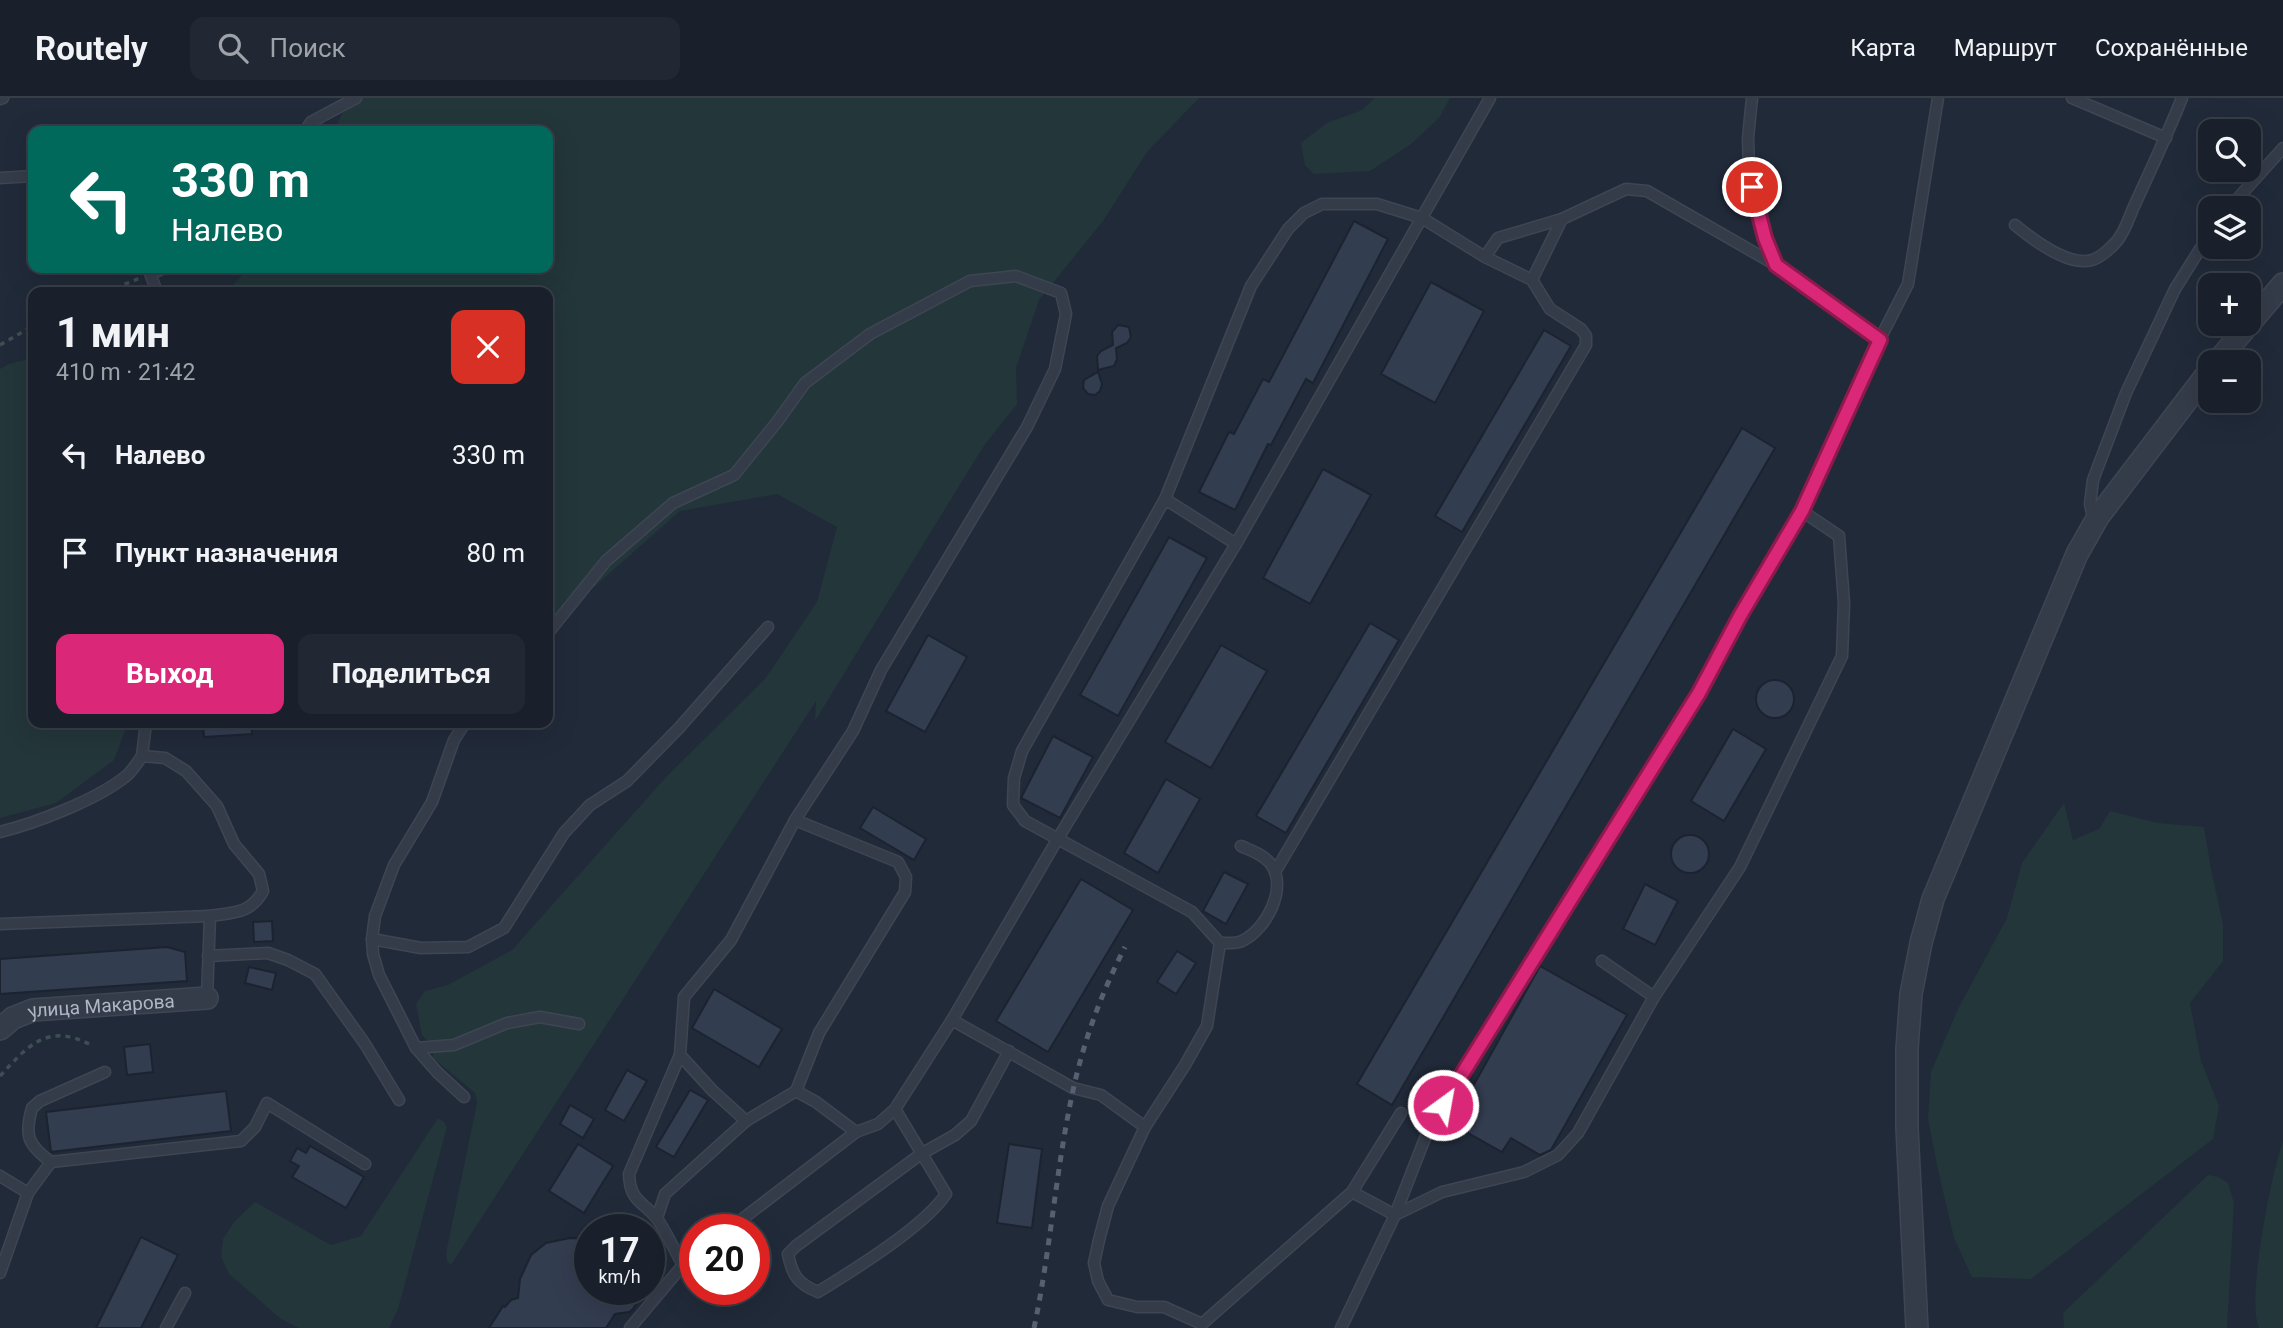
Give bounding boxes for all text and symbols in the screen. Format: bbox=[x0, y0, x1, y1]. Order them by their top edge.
search box bbox=[190, 17, 680, 80]
text: Routely bbox=[35, 29, 148, 68]
icon: search bbox=[214, 29, 252, 67]
text: Поиск bbox=[270, 33, 346, 63]
text: Карта bbox=[1850, 34, 1916, 62]
text: Маршрут bbox=[1954, 34, 2057, 62]
text: Сохранённые bbox=[2095, 34, 2248, 62]
map controls bbox=[2198, 119, 2261, 413]
button: search bbox=[2198, 119, 2261, 182]
text: 330 m bbox=[171, 152, 310, 209]
icon: left bbox=[56, 154, 147, 245]
pin bbox=[1722, 157, 1782, 217]
icon: arrive bbox=[1733, 168, 1771, 206]
button: layers bbox=[2198, 196, 2261, 259]
text: Налево bbox=[171, 211, 283, 249]
button: + bbox=[2198, 273, 2261, 336]
text: 1 мин bbox=[56, 308, 170, 357]
button: close bbox=[451, 310, 525, 384]
button: − bbox=[2198, 350, 2261, 413]
text: 410 m · 21:42 bbox=[56, 359, 195, 386]
icon: left bbox=[56, 436, 94, 474]
text: Налево bbox=[115, 440, 205, 470]
text: 330 m bbox=[452, 440, 525, 470]
icon: arrive bbox=[56, 534, 94, 572]
text: Пункт назначения bbox=[115, 538, 339, 568]
text: 80 m bbox=[467, 538, 525, 568]
button: Выход bbox=[56, 634, 284, 714]
button: Поделиться bbox=[298, 634, 525, 714]
street label: улица Макарова bbox=[24, 989, 176, 1023]
position arrow bbox=[1406, 1068, 1480, 1142]
speed limit sign: 20 bbox=[679, 1214, 770, 1305]
text: 17 bbox=[599, 1230, 640, 1271]
text: km/h bbox=[598, 1266, 641, 1287]

